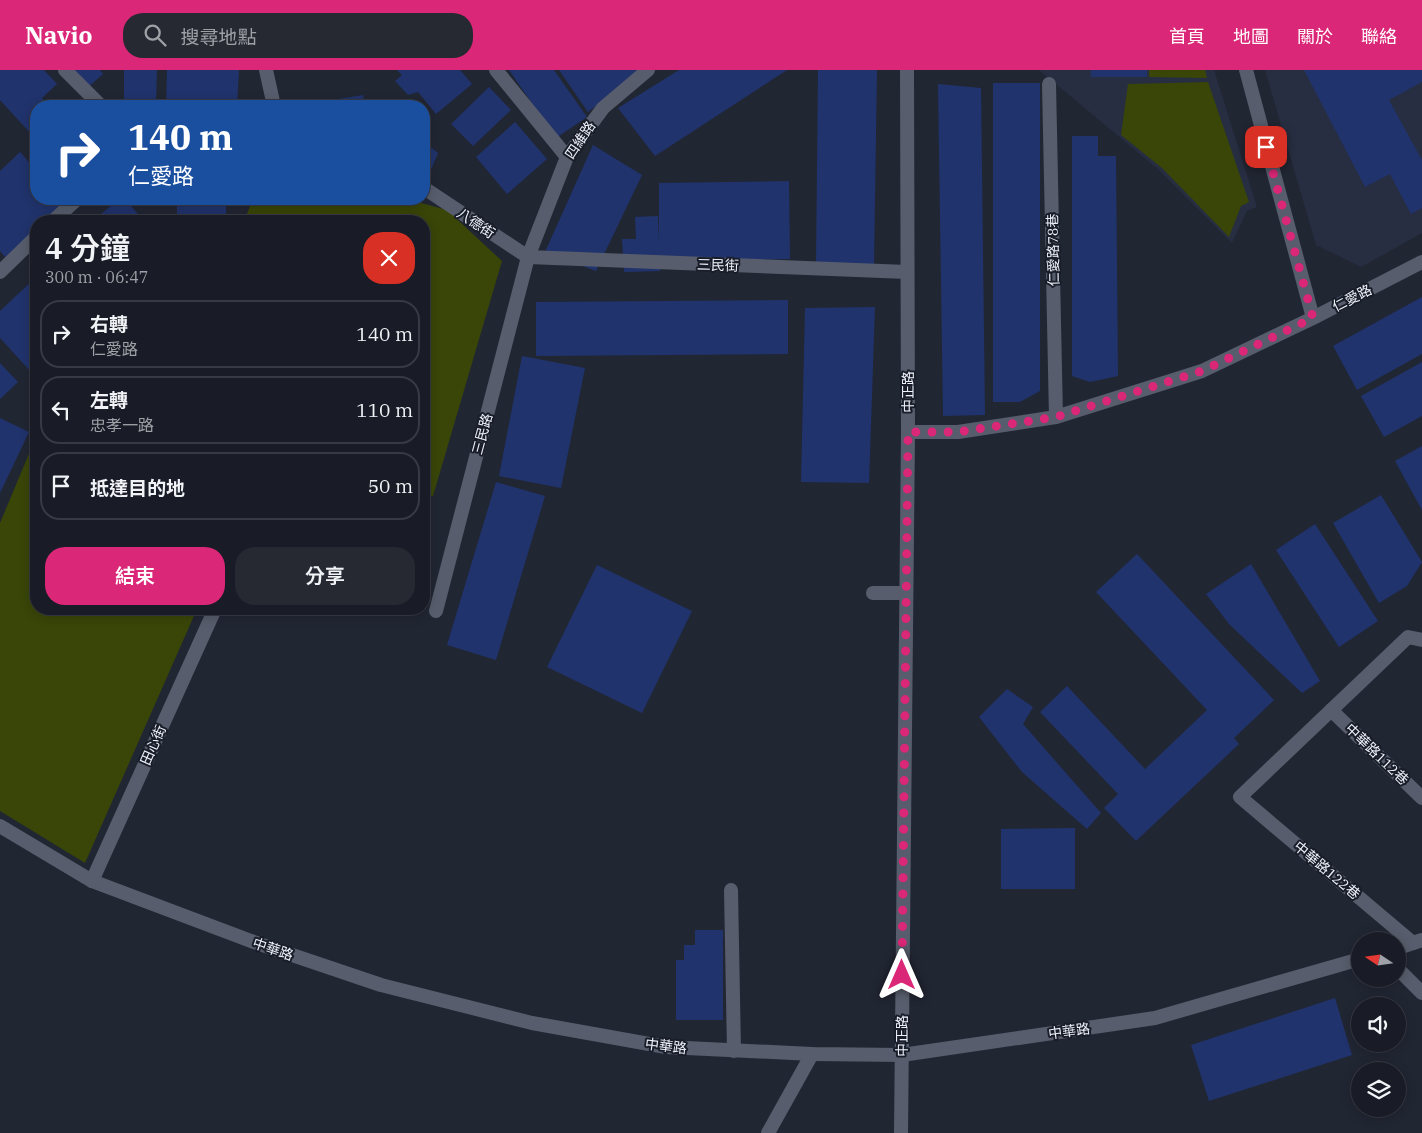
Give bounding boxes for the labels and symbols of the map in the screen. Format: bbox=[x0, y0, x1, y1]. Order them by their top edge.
street label: 四維路 bbox=[561, 118, 599, 162]
pin bbox=[1245, 126, 1287, 168]
street label: 八德街 bbox=[454, 204, 498, 242]
street label: 仁愛路78巷 bbox=[1043, 213, 1063, 287]
street label: 三民街 bbox=[697, 255, 739, 275]
street label: 仁愛路 bbox=[1329, 280, 1375, 316]
street label: 中正路 bbox=[899, 371, 917, 413]
street label: 三民路 bbox=[468, 411, 496, 457]
street label: 中華路112巷 bbox=[1342, 719, 1412, 789]
street label: 田心街 bbox=[136, 722, 170, 768]
street label: 中華路122巷 bbox=[1290, 837, 1364, 903]
north arrow bbox=[1351, 932, 1406, 988]
street label: 中華路 bbox=[250, 934, 296, 964]
position arrow bbox=[875, 948, 927, 1000]
street label: 中正路 bbox=[893, 1015, 911, 1057]
street label: 中華路 bbox=[1047, 1019, 1091, 1043]
street label: 中華路 bbox=[644, 1035, 688, 1057]

